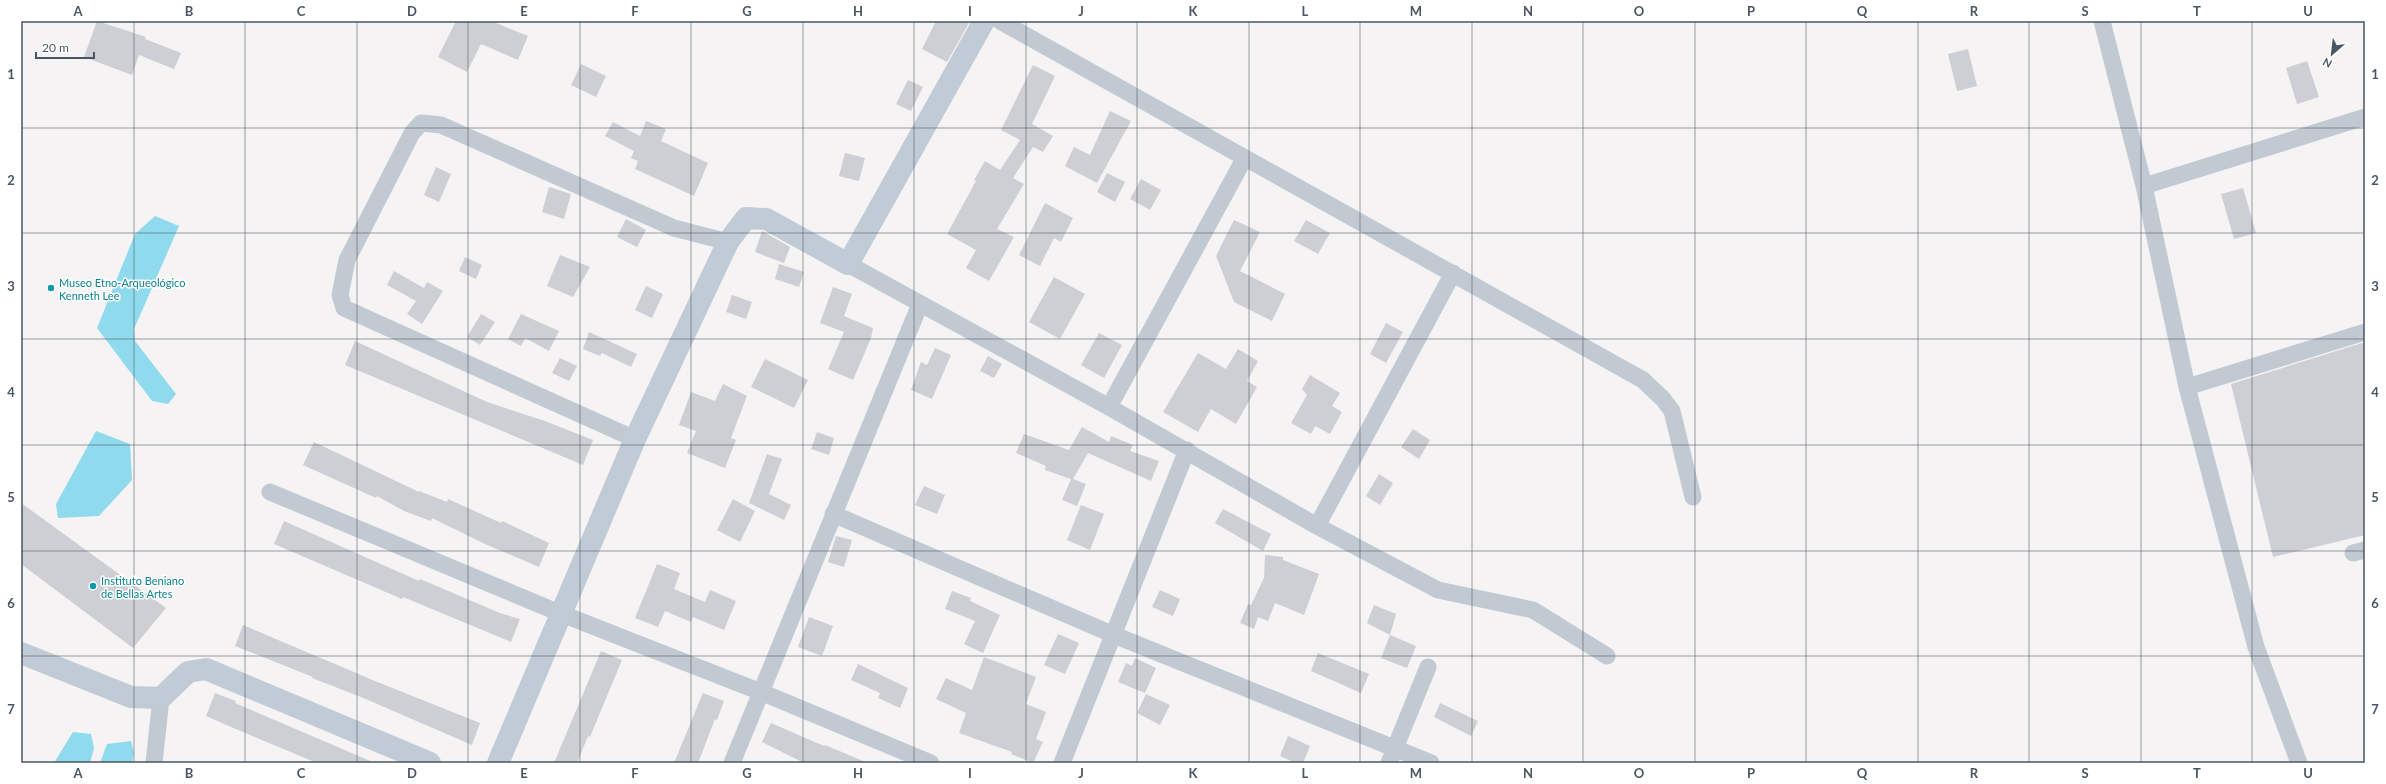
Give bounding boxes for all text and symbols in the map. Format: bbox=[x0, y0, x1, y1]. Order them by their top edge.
text: A bbox=[72, 3, 83, 19]
text: B bbox=[185, 3, 194, 19]
text: C bbox=[297, 3, 306, 19]
text: D bbox=[407, 3, 417, 19]
text: E bbox=[520, 3, 528, 19]
text: F bbox=[631, 3, 639, 19]
text: G bbox=[742, 3, 752, 19]
text: H bbox=[853, 3, 863, 19]
text: I bbox=[968, 3, 972, 19]
text: J bbox=[1078, 3, 1084, 19]
text: K bbox=[1189, 3, 1199, 19]
text: L bbox=[1302, 3, 1309, 19]
text: M bbox=[1410, 3, 1422, 19]
text: N bbox=[1523, 3, 1533, 19]
text: O bbox=[1634, 3, 1645, 19]
text: P bbox=[1747, 3, 1755, 19]
text: Q bbox=[1857, 3, 1868, 19]
text: R bbox=[1970, 3, 1979, 19]
text: S bbox=[2081, 3, 2089, 19]
text: T bbox=[2193, 3, 2201, 19]
text: U bbox=[2303, 3, 2313, 19]
scale bar bbox=[36, 34, 94, 60]
north arrow bbox=[2312, 34, 2352, 74]
text: 20 m bbox=[42, 40, 69, 55]
text: N bbox=[2320, 56, 2334, 71]
text: 1 bbox=[7, 66, 15, 82]
text: 1 bbox=[2371, 66, 2379, 82]
text: 2 bbox=[7, 172, 15, 188]
text: 2 bbox=[2371, 172, 2379, 188]
place label: Museo Etno-Arqueológico Kenneth Lee bbox=[59, 276, 186, 302]
text: 3 bbox=[7, 278, 15, 294]
text: 3 bbox=[2371, 278, 2379, 294]
marker: Museo Etno-Arqueológico Kenneth Lee bbox=[46, 283, 56, 293]
text: 4 bbox=[7, 384, 15, 400]
text: 4 bbox=[2371, 384, 2379, 400]
text: 5 bbox=[7, 489, 15, 505]
text: 5 bbox=[2371, 489, 2379, 505]
place label: Instituto Beniano de Bellas Artes bbox=[101, 574, 184, 600]
marker: Instituto Beniano de Bellas Artes bbox=[88, 581, 98, 591]
text: 6 bbox=[7, 595, 15, 611]
text: 6 bbox=[2371, 595, 2379, 611]
text: 7 bbox=[7, 701, 15, 717]
text: 7 bbox=[2371, 701, 2379, 717]
text: A bbox=[72, 765, 83, 781]
text: B bbox=[185, 765, 194, 781]
text: C bbox=[297, 765, 306, 781]
text: D bbox=[407, 765, 417, 781]
text: E bbox=[520, 765, 528, 781]
text: F bbox=[631, 765, 639, 781]
text: G bbox=[742, 765, 752, 781]
text: H bbox=[853, 765, 863, 781]
text: I bbox=[968, 765, 972, 781]
text: J bbox=[1078, 765, 1084, 781]
text: K bbox=[1189, 765, 1199, 781]
text: L bbox=[1302, 765, 1309, 781]
text: M bbox=[1410, 765, 1422, 781]
text: N bbox=[1523, 765, 1533, 781]
text: O bbox=[1634, 765, 1645, 781]
text: P bbox=[1747, 765, 1755, 781]
text: Q bbox=[1857, 765, 1868, 781]
text: R bbox=[1970, 765, 1979, 781]
text: S bbox=[2081, 765, 2089, 781]
text: T bbox=[2193, 765, 2201, 781]
text: U bbox=[2303, 765, 2313, 781]

